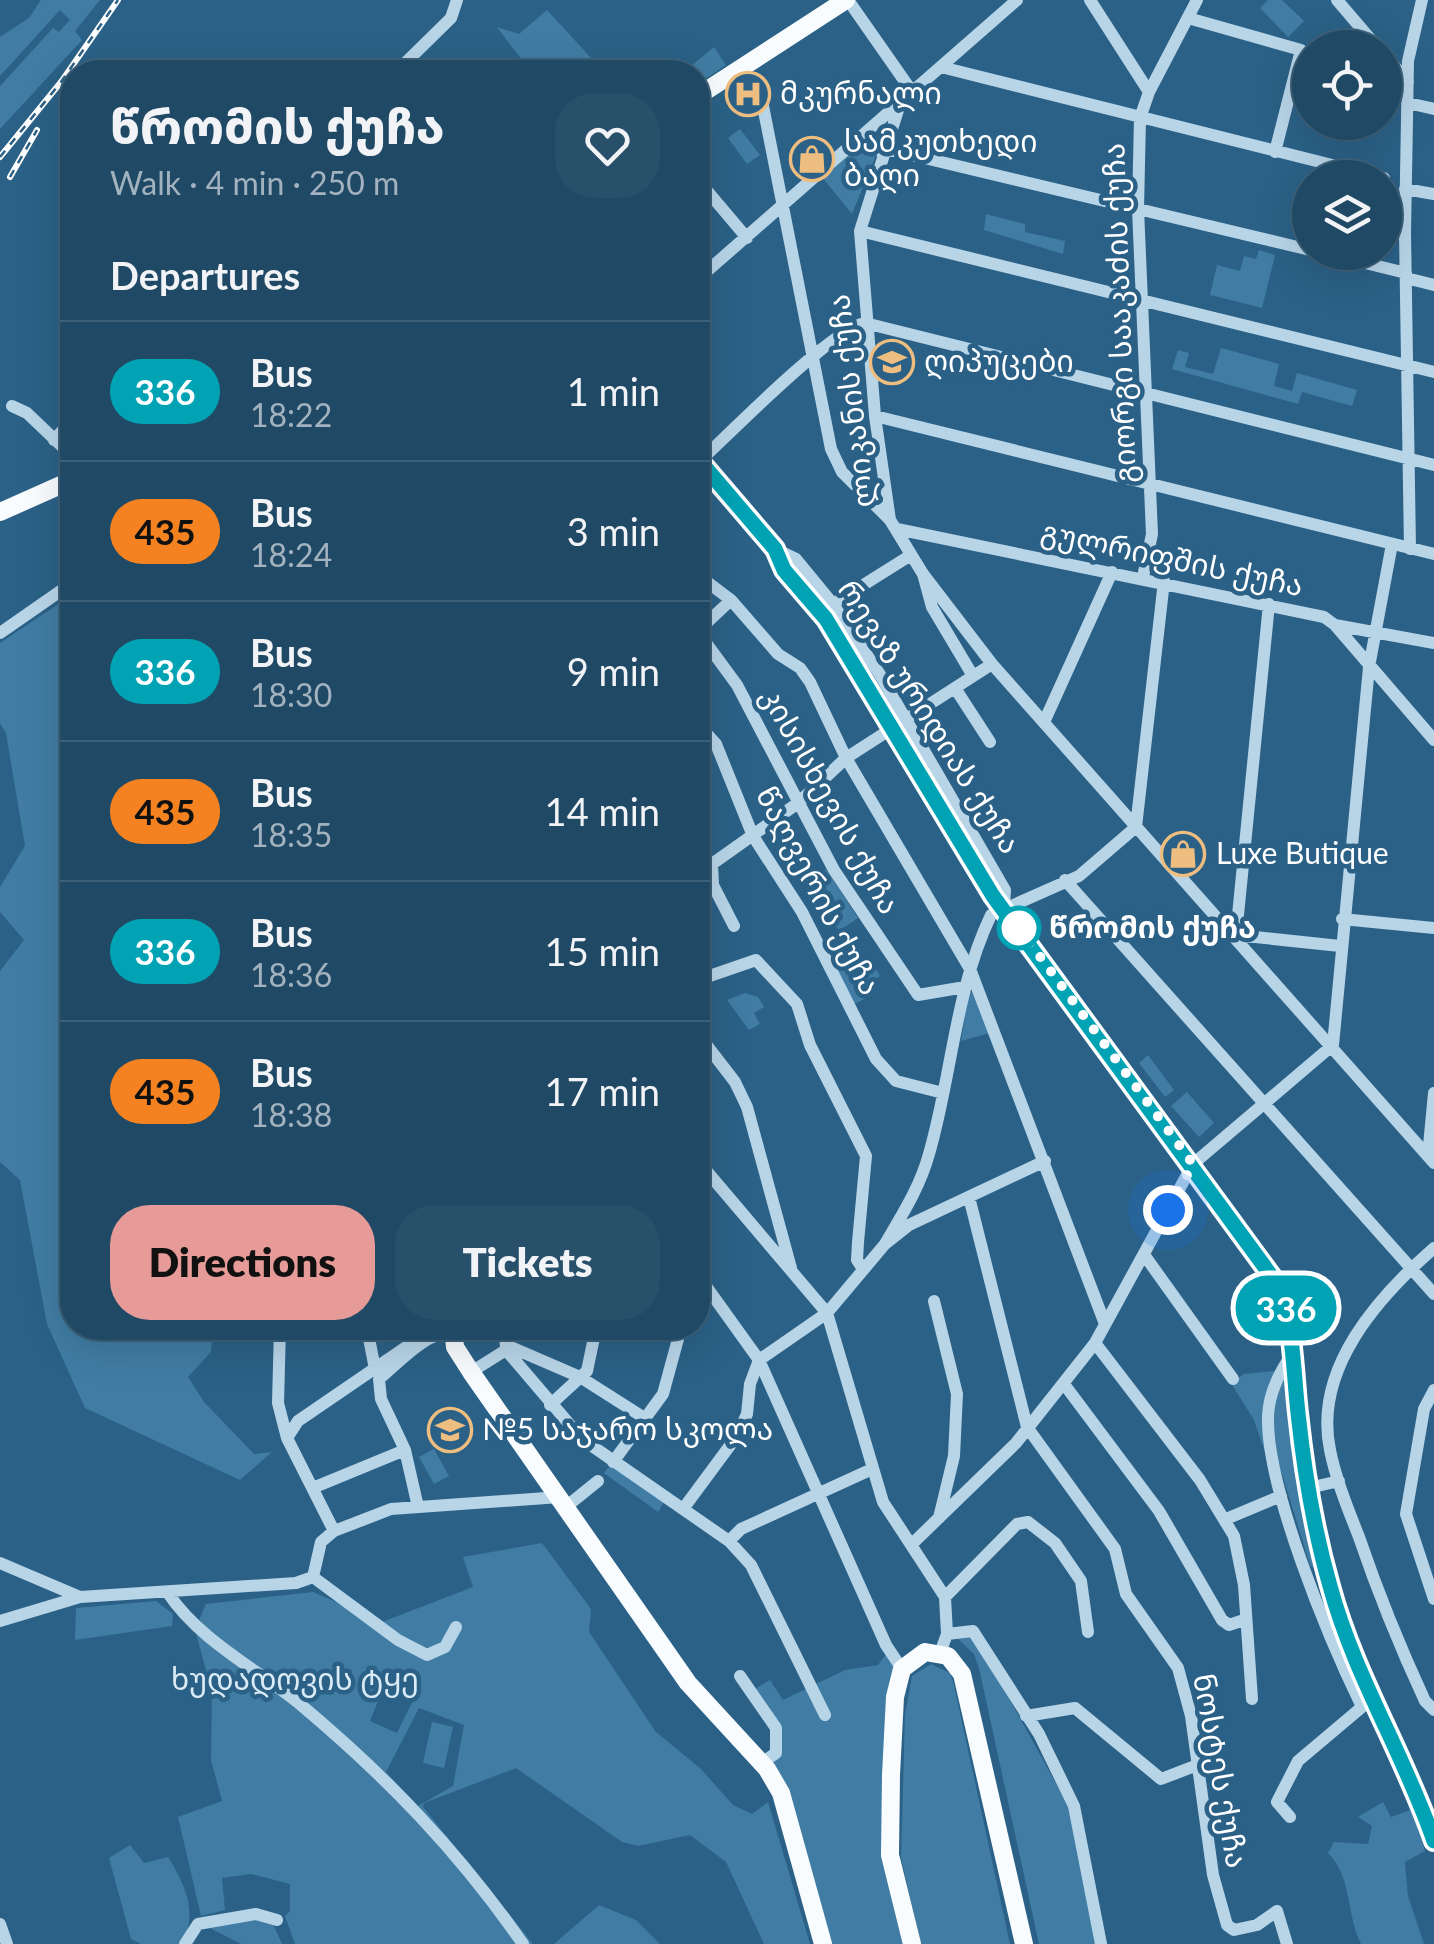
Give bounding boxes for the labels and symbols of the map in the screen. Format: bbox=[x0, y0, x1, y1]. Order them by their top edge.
hospital icon: მკურნალი bbox=[725, 71, 771, 117]
place label: მკურნალი bbox=[780, 74, 942, 112]
place label: სამკუთხედი ბაღი bbox=[844, 122, 1037, 194]
shop icon: სამკუთხედი ბაღი bbox=[789, 136, 835, 182]
street label: გიორგი სააკაძის ქუჩა bbox=[1094, 142, 1144, 484]
street label: ლიკანის ქუჩა bbox=[819, 292, 883, 510]
school or university icon: ღიპუცები bbox=[869, 339, 915, 385]
place label: ღიპუცები bbox=[924, 342, 1074, 380]
street label: გულრიფშის ქუჩა bbox=[1038, 512, 1307, 604]
street label: რევაზ ურიდიას ქუჩა bbox=[830, 573, 1030, 860]
street label: კისისხევის ქუჩა bbox=[753, 680, 909, 921]
street label: წაღვერის ქუჩა bbox=[748, 780, 890, 1001]
shop icon: Luxe Butique bbox=[1160, 831, 1206, 877]
place label: Luxe Butique bbox=[1216, 834, 1389, 870]
marker: წრომის ქუჩა bbox=[998, 907, 1040, 949]
place label: წრომის ქუჩა bbox=[1049, 908, 1256, 946]
your location bbox=[1143, 1185, 1193, 1235]
line badge: 336 bbox=[1228, 1276, 1344, 1340]
school or university icon: №5 საჯარო სკოლა bbox=[427, 1407, 473, 1453]
place label: №5 საჯარო სკოლა bbox=[482, 1410, 773, 1448]
park label: ხუდადოვის ტყე bbox=[171, 1660, 419, 1698]
street label: ნოსტეს ქუჩა bbox=[1185, 1671, 1257, 1871]

